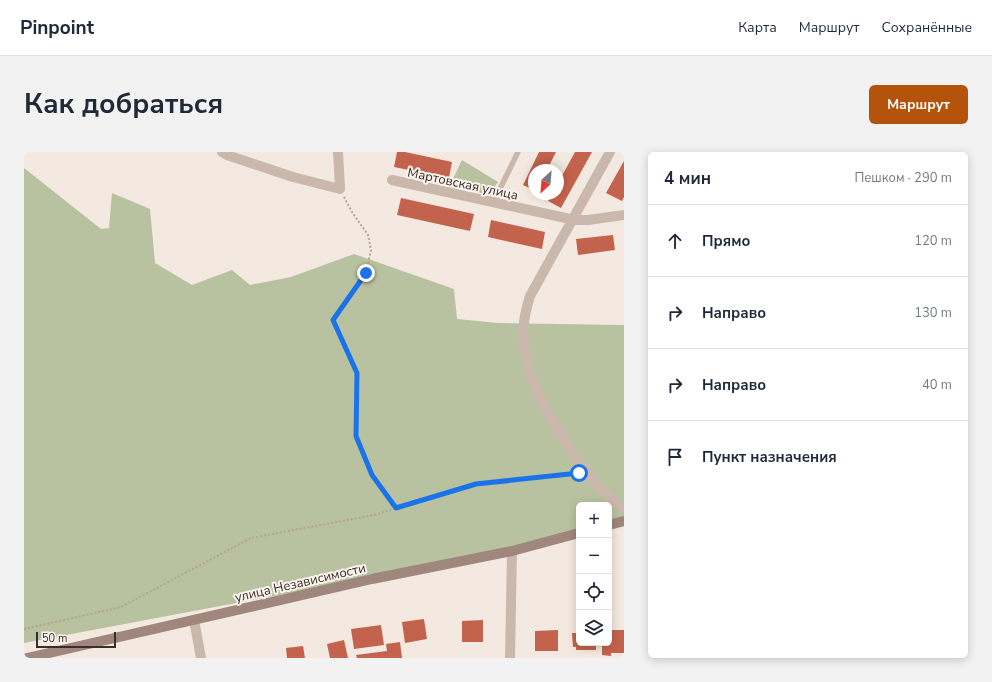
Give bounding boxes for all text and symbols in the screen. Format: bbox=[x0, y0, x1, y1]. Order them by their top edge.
text: Pinpoint bbox=[20, 15, 94, 41]
text: Карта bbox=[738, 18, 777, 37]
text: Маршрут bbox=[799, 18, 860, 37]
text: Сохранённые bbox=[882, 18, 972, 37]
text: Как добраться bbox=[24, 85, 223, 123]
button: Маршрут bbox=[869, 85, 968, 124]
street label: Мартовская улица bbox=[406, 163, 520, 204]
north arrow bbox=[528, 164, 564, 200]
text: 4 мин bbox=[664, 167, 711, 190]
text: Пешком · 290 m bbox=[854, 169, 952, 187]
icon: ahead bbox=[664, 230, 686, 252]
text: Прямо bbox=[702, 231, 750, 251]
text: 120 m bbox=[914, 232, 952, 250]
route end bbox=[357, 264, 375, 282]
icon: right bbox=[664, 302, 686, 324]
text: Направо bbox=[702, 303, 766, 323]
text: 130 m bbox=[914, 304, 952, 322]
icon: right bbox=[664, 374, 686, 396]
text: Направо bbox=[702, 375, 766, 395]
text: 40 m bbox=[922, 376, 952, 394]
icon: arrive bbox=[664, 446, 686, 468]
text: Пункт назначения bbox=[702, 447, 837, 467]
route start bbox=[570, 464, 588, 482]
map controls bbox=[576, 502, 612, 646]
button: + bbox=[576, 502, 612, 538]
button: − bbox=[576, 538, 612, 574]
street label: улица Независимости bbox=[233, 559, 367, 607]
button: locate bbox=[576, 574, 612, 610]
button: layers bbox=[576, 610, 612, 646]
scale bar bbox=[36, 630, 116, 649]
text: 50 m bbox=[42, 631, 67, 646]

